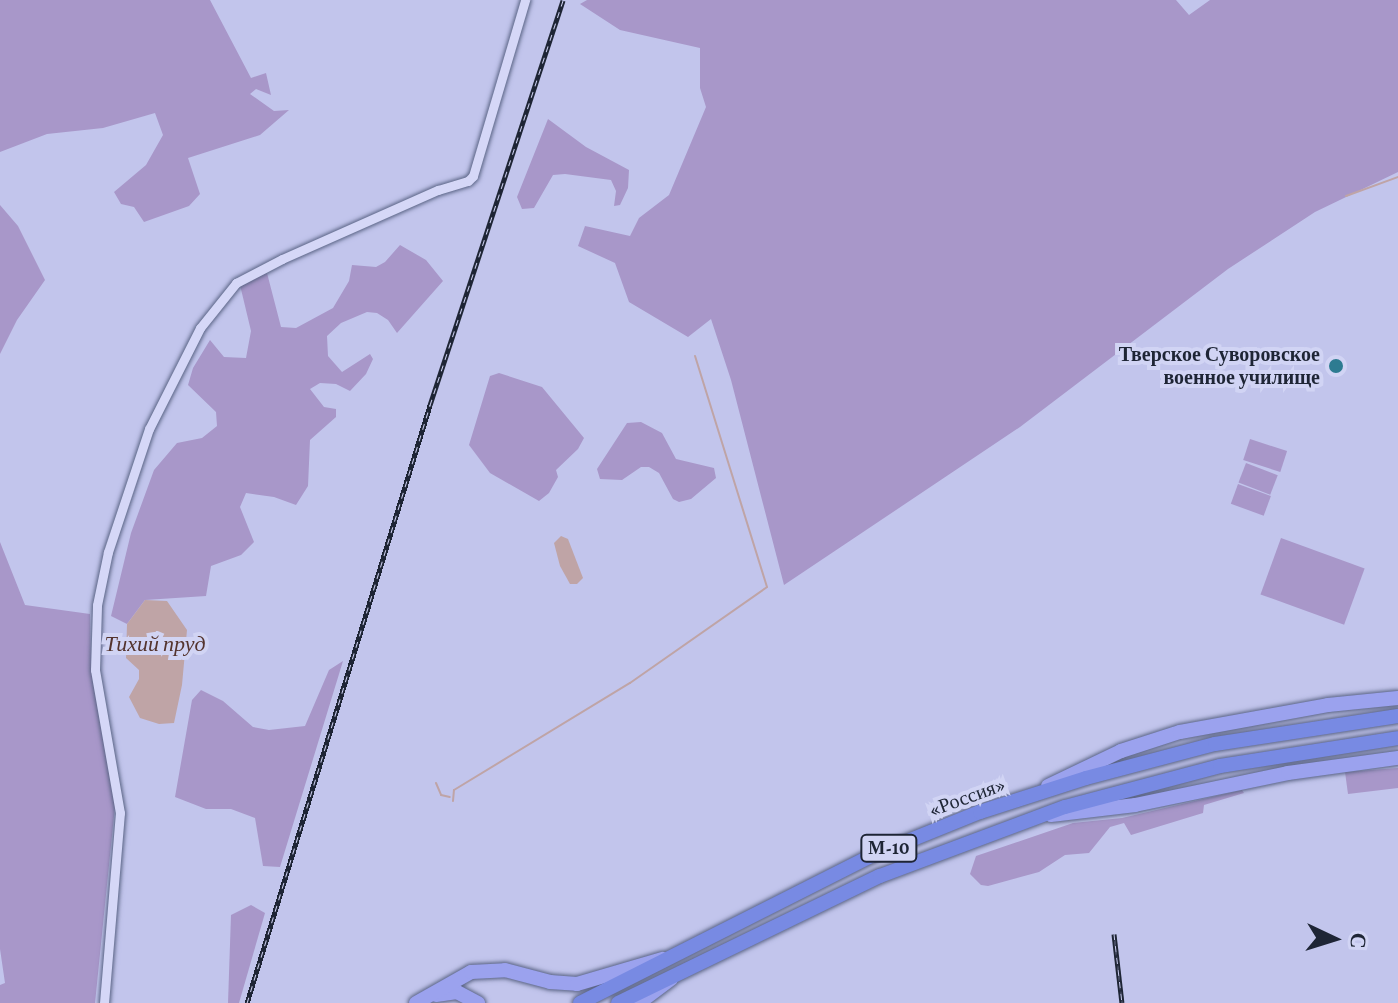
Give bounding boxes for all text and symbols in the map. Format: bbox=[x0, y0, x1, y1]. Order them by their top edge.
place label: Тверское Суворовское военное училище bbox=[1119, 342, 1320, 389]
marker: Тверское Суворовское военное училище bbox=[1327, 357, 1345, 375]
water label: Тихий пруд bbox=[104, 631, 206, 657]
street label: «Россия» bbox=[925, 772, 1009, 822]
road number: М-10 bbox=[859, 834, 919, 862]
north arrow bbox=[1294, 899, 1374, 979]
text: С bbox=[1345, 932, 1371, 949]

